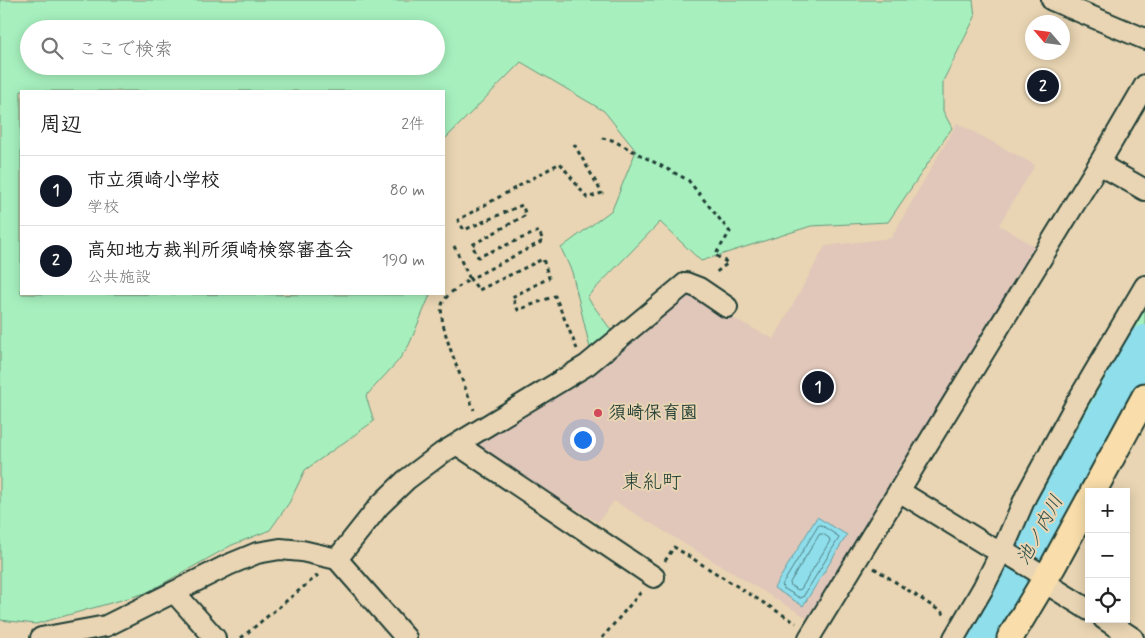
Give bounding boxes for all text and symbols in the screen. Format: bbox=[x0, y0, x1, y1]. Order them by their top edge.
north arrow bbox=[1025, 15, 1070, 60]
search box bbox=[20, 20, 445, 75]
icon: search bbox=[38, 34, 66, 62]
text: ここで検索 bbox=[78, 37, 173, 62]
pin: 2 bbox=[1027, 67, 1059, 105]
text: 周辺 bbox=[40, 111, 82, 139]
text: 2件 bbox=[401, 114, 425, 135]
text: 市立須崎小学校 bbox=[87, 168, 220, 193]
text: 1 bbox=[52, 180, 60, 201]
text: 80 m bbox=[390, 180, 425, 201]
text: 学校 bbox=[87, 197, 119, 218]
text: 高知地方裁判所須崎検察審査会 bbox=[87, 238, 353, 263]
text: 2 bbox=[52, 250, 60, 271]
text: 190 m bbox=[382, 250, 425, 271]
text: 公共施設 bbox=[87, 267, 151, 288]
pin: 1 bbox=[802, 368, 834, 406]
place label: 須崎保育園 bbox=[608, 401, 698, 425]
marker: 須崎保育園 bbox=[592, 407, 604, 419]
your location bbox=[570, 427, 596, 453]
district label: 東糺町 bbox=[622, 469, 682, 496]
map controls bbox=[1085, 488, 1130, 623]
button: + bbox=[1085, 488, 1130, 533]
water label: 池ノ内川 bbox=[1011, 491, 1069, 569]
button: − bbox=[1085, 533, 1130, 578]
button: locate bbox=[1085, 578, 1130, 623]

